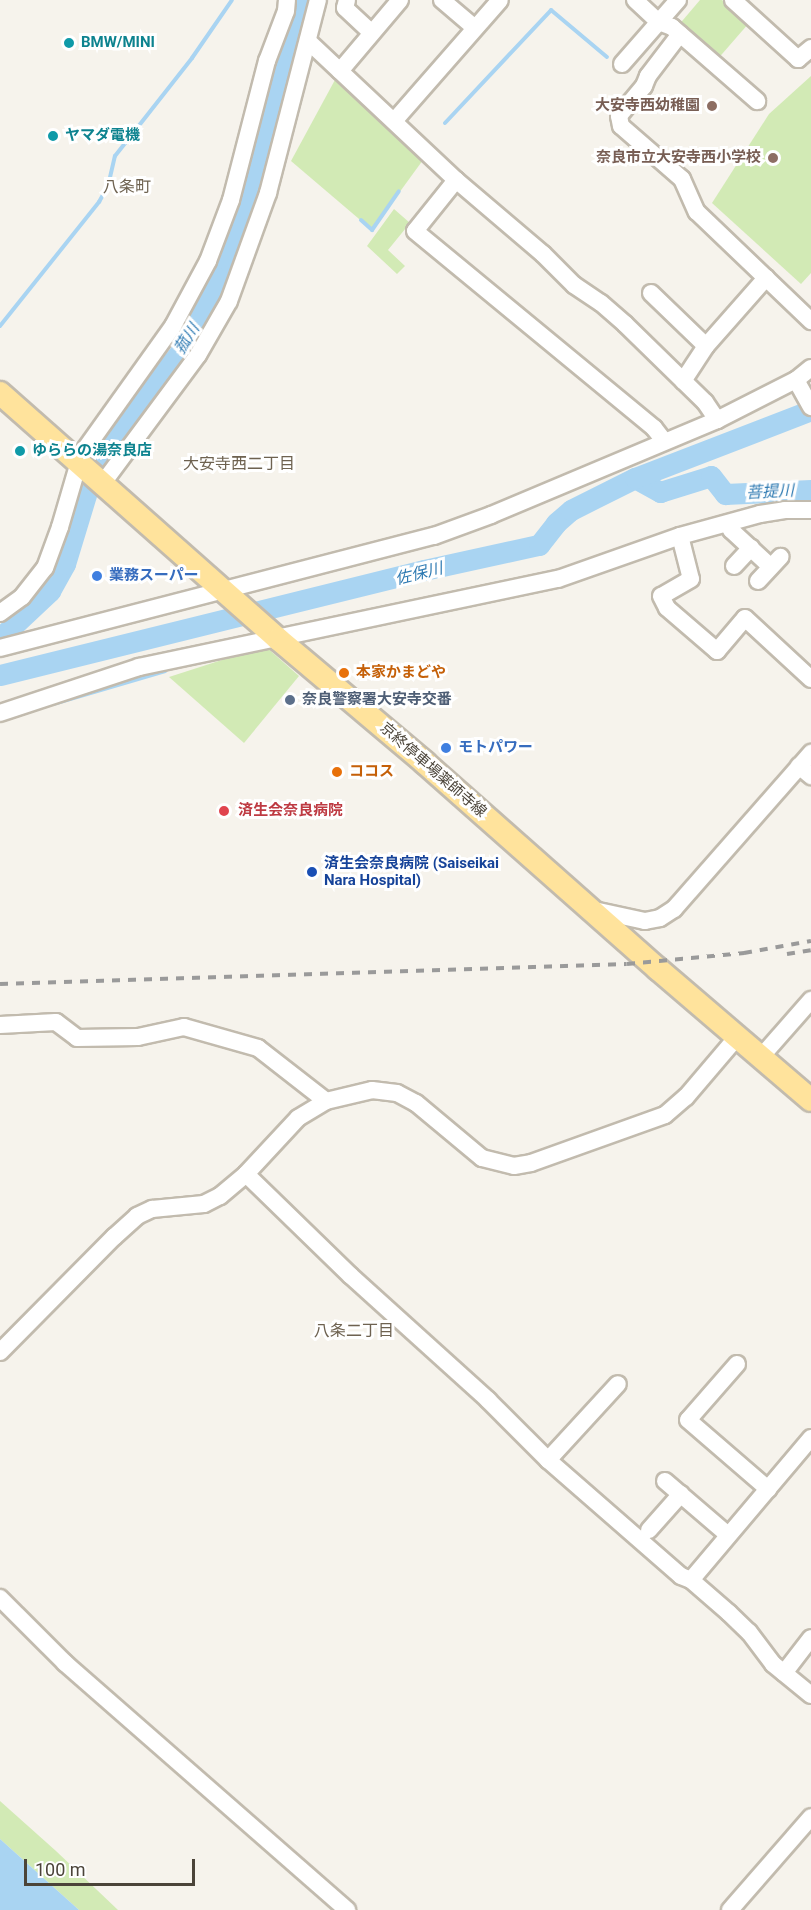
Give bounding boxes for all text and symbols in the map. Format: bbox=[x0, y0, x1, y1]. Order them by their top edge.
place label: BMW/MINI bbox=[81, 34, 155, 52]
marker: BMW/MINI bbox=[62, 36, 76, 50]
place label: 大安寺西幼稚園 bbox=[595, 97, 700, 115]
marker: 大安寺西幼稚園 bbox=[705, 99, 719, 113]
place label: ヤマダ電機 bbox=[65, 127, 140, 145]
marker: ヤマダ電機 bbox=[46, 129, 60, 143]
place label: 奈良市立大安寺西小学校 bbox=[596, 149, 761, 167]
marker: 奈良市立大安寺西小学校 bbox=[766, 151, 780, 165]
district label: 八条町 bbox=[103, 177, 151, 197]
water label: 菰川 bbox=[170, 320, 204, 358]
place label: ゆららの湯奈良店 bbox=[32, 442, 152, 460]
marker: ゆららの湯奈良店 bbox=[13, 444, 27, 458]
district label: 大安寺西二丁目 bbox=[183, 454, 295, 474]
water label: 菩提川 bbox=[746, 481, 794, 503]
water label: 佐保川 bbox=[393, 559, 445, 589]
place label: 業務スーパー bbox=[109, 567, 199, 585]
marker: 業務スーパー bbox=[90, 569, 104, 583]
place label: 本家かまどや bbox=[356, 664, 446, 682]
marker: 本家かまどや bbox=[337, 666, 351, 680]
place label: 奈良警察署大安寺交番 bbox=[302, 691, 452, 709]
marker: 奈良警察署大安寺交番 bbox=[283, 693, 297, 707]
street label: 京終停車場薬師寺線 bbox=[376, 719, 490, 821]
place label: モトパワー bbox=[458, 739, 533, 757]
marker: モトパワー bbox=[439, 741, 453, 755]
place label: ココス bbox=[349, 763, 394, 781]
marker: ココス bbox=[330, 765, 344, 779]
marker: 済生会奈良病院 bbox=[215, 802, 233, 820]
place label: 済生会奈良病院 bbox=[238, 802, 343, 820]
place label: 済生会奈良病院 (Saiseikai Nara Hospital) bbox=[324, 854, 499, 889]
marker: 済生会奈良病院 (Saiseikai Nara Hospital) bbox=[305, 865, 319, 879]
district label: 八条二丁目 bbox=[314, 1321, 394, 1341]
scale bar bbox=[27, 1847, 198, 1885]
text: 100 m bbox=[35, 1859, 86, 1880]

